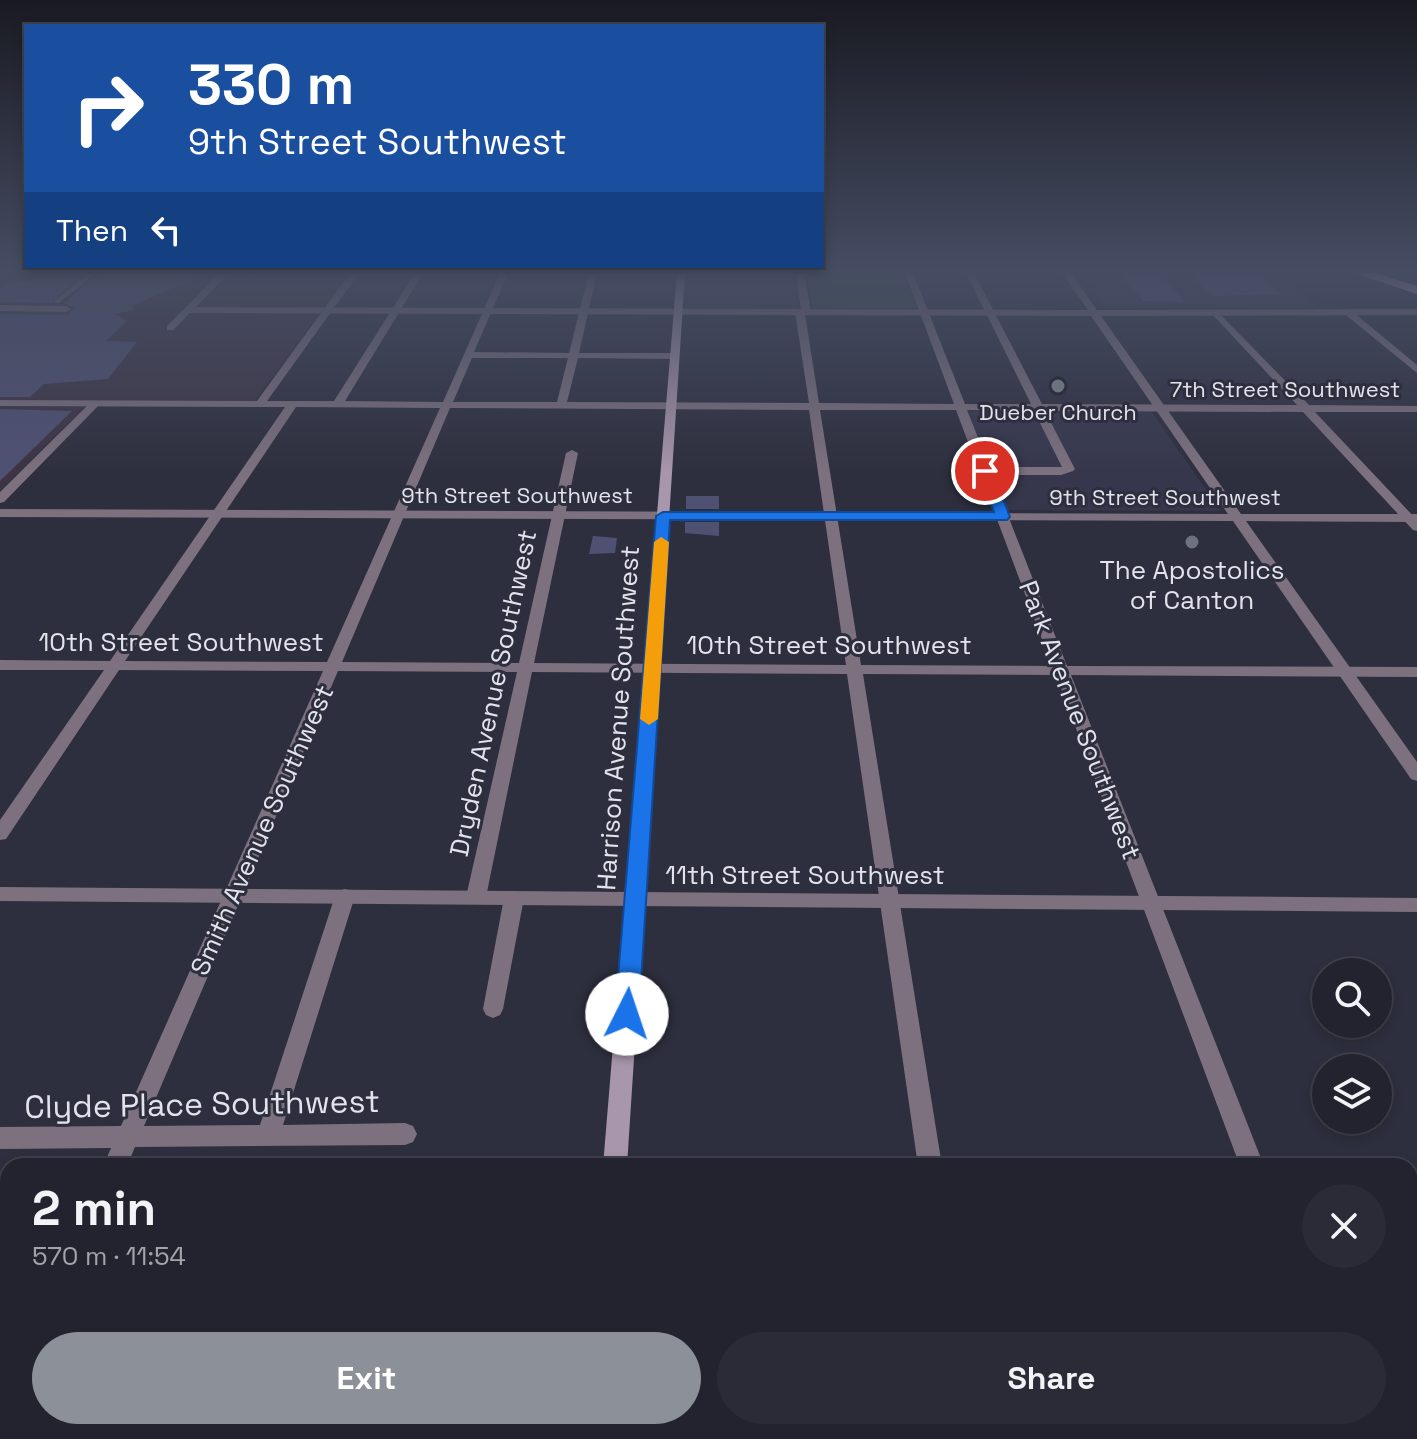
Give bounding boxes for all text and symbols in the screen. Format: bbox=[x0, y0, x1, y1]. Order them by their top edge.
text: 330 m bbox=[188, 49, 354, 120]
icon: right bbox=[56, 56, 160, 160]
text: 9th Street Southwest bbox=[188, 119, 567, 165]
icon: left bbox=[144, 208, 188, 252]
text: Then bbox=[56, 211, 128, 250]
street label: 7th Street Southwest bbox=[1170, 375, 1400, 403]
marker: Dueber Church bbox=[1049, 377, 1067, 395]
place label: Dueber Church bbox=[979, 398, 1137, 426]
pin bbox=[951, 437, 1019, 505]
icon: arrive bbox=[963, 449, 1007, 493]
street label: 9th Street Southwest bbox=[401, 481, 633, 509]
street label: 9th Street Southwest bbox=[1049, 483, 1281, 511]
street label: Dryden Avenue Southwest bbox=[442, 527, 544, 859]
marker: The Apostolics of Canton bbox=[1183, 533, 1201, 551]
street label: Harrison Avenue Southwest bbox=[589, 544, 647, 892]
place label: The Apostolics of Canton bbox=[1099, 553, 1285, 617]
street label: Park Avenue Southwest bbox=[1011, 576, 1149, 864]
street label: 10th Street Southwest bbox=[38, 625, 324, 659]
street label: 10th Street Southwest bbox=[686, 628, 972, 662]
street label: Smith Avenue Southwest bbox=[183, 679, 341, 981]
street label: 11th Street Southwest bbox=[665, 858, 945, 892]
map controls bbox=[1312, 958, 1392, 1134]
button: search bbox=[1312, 958, 1392, 1038]
position arrow bbox=[585, 972, 669, 1056]
button: layers bbox=[1312, 1054, 1392, 1134]
street label: Clyde Place Southwest bbox=[24, 1081, 380, 1127]
text: 2 min bbox=[32, 1178, 156, 1239]
button: close bbox=[1302, 1184, 1386, 1268]
text: 570 m · 11:54 bbox=[32, 1239, 186, 1273]
button: Exit bbox=[32, 1332, 701, 1424]
button: Share bbox=[717, 1332, 1386, 1424]

